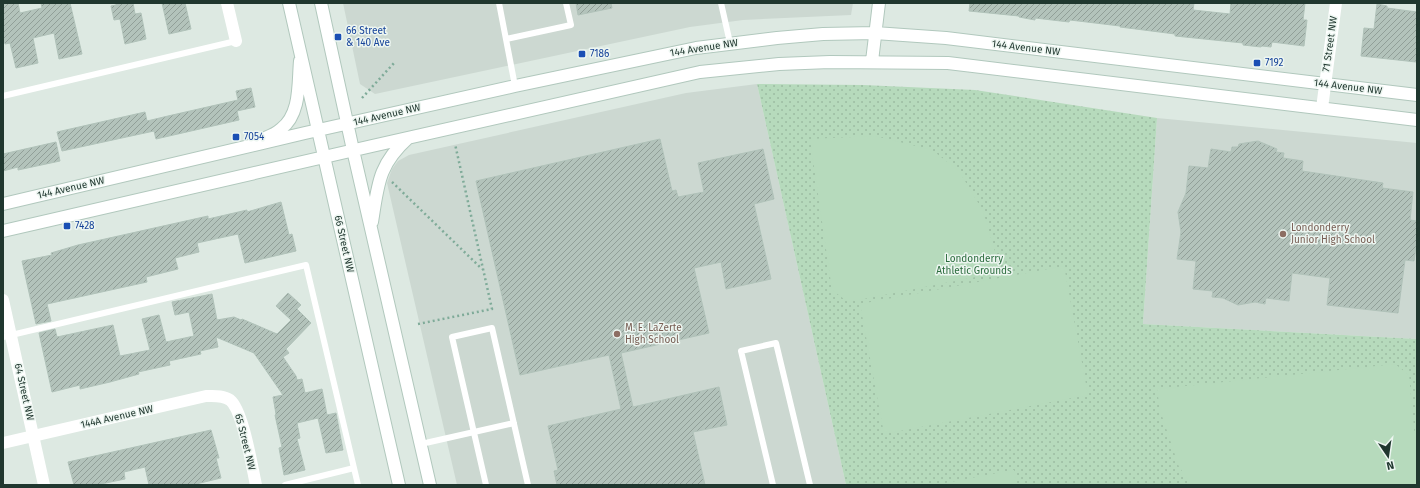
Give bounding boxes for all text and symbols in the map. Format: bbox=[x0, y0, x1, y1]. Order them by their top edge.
street label: 71 Street NW bbox=[1320, 15, 1340, 73]
place label: 66 Street & 140 Ave bbox=[346, 25, 390, 49]
marker: 66 Street & 140 Ave bbox=[333, 32, 343, 42]
street label: 144 Avenue NW bbox=[669, 37, 740, 59]
street label: 144 Avenue NW bbox=[991, 38, 1061, 58]
place label: 7186 bbox=[590, 48, 609, 60]
marker: 7186 bbox=[577, 49, 587, 59]
place label: 7192 bbox=[1265, 57, 1284, 69]
marker: 7192 bbox=[1252, 58, 1262, 68]
street label: 144 Avenue NW bbox=[1313, 77, 1383, 97]
street label: 144 Avenue NW bbox=[352, 101, 422, 129]
place label: 7054 bbox=[244, 131, 265, 143]
marker: 7054 bbox=[231, 132, 241, 142]
street label: 144 Avenue NW bbox=[36, 174, 106, 202]
street label: 66 Street NW bbox=[332, 214, 357, 274]
place label: 7428 bbox=[75, 220, 95, 232]
marker: 7428 bbox=[62, 221, 72, 231]
place label: Londonderry Junior High School bbox=[1291, 222, 1375, 246]
marker: Londonderry Junior High School bbox=[1278, 229, 1288, 239]
park label: Londonderry Athletic Grounds bbox=[936, 253, 1012, 277]
place label: M. E. LaZerte High School bbox=[625, 322, 682, 346]
marker: M. E. LaZerte High School bbox=[612, 329, 622, 339]
street label: 64 Street NW bbox=[12, 362, 37, 422]
street label: 144A Avenue NW bbox=[79, 403, 155, 431]
street label: 65 Street NW bbox=[232, 413, 258, 472]
north arrow bbox=[1368, 436, 1408, 476]
text: N bbox=[1385, 458, 1395, 472]

